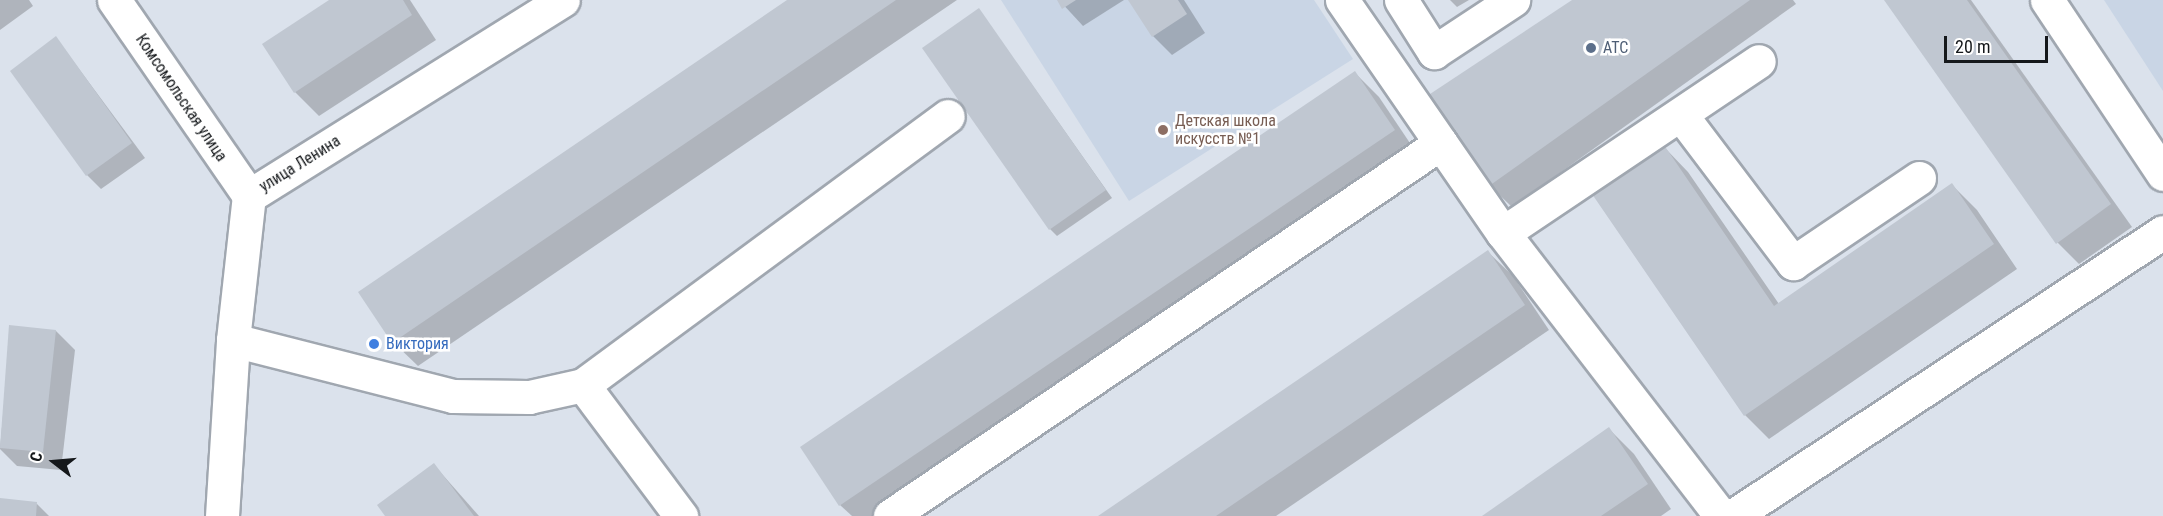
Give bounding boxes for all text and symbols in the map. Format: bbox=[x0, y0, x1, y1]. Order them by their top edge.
scale bar bbox=[1947, 24, 2050, 62]
street label: Комсомольская улица bbox=[131, 31, 231, 165]
text: 20 m bbox=[1955, 36, 1990, 57]
place label: АТС bbox=[1603, 38, 1628, 58]
marker: АТС bbox=[1584, 41, 1598, 55]
place label: Детская школа искусств №1 bbox=[1175, 111, 1276, 149]
marker: Детская школа искусств №1 bbox=[1156, 123, 1170, 137]
street label: улица Ленина bbox=[256, 132, 344, 196]
place label: Виктория bbox=[386, 334, 449, 354]
marker: Виктория bbox=[367, 337, 381, 351]
north arrow bbox=[24, 432, 84, 492]
text: С bbox=[26, 450, 47, 464]

